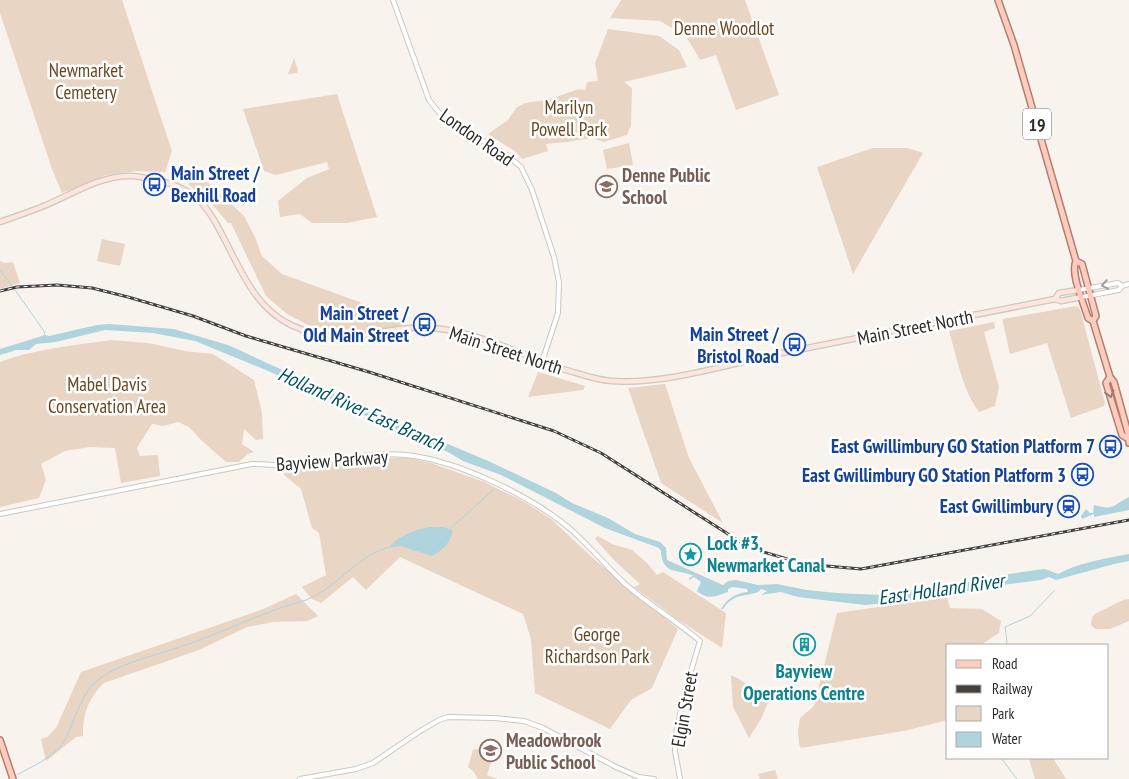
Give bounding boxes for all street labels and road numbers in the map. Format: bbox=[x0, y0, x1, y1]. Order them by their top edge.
street label: London Road bbox=[435, 103, 519, 171]
road number: 19 bbox=[1023, 108, 1051, 140]
street label: Main Street North bbox=[855, 304, 975, 350]
street label: Main Street North bbox=[447, 320, 565, 380]
street label: Bayview Parkway bbox=[275, 444, 390, 476]
street label: Elgin Street bbox=[666, 668, 703, 749]

